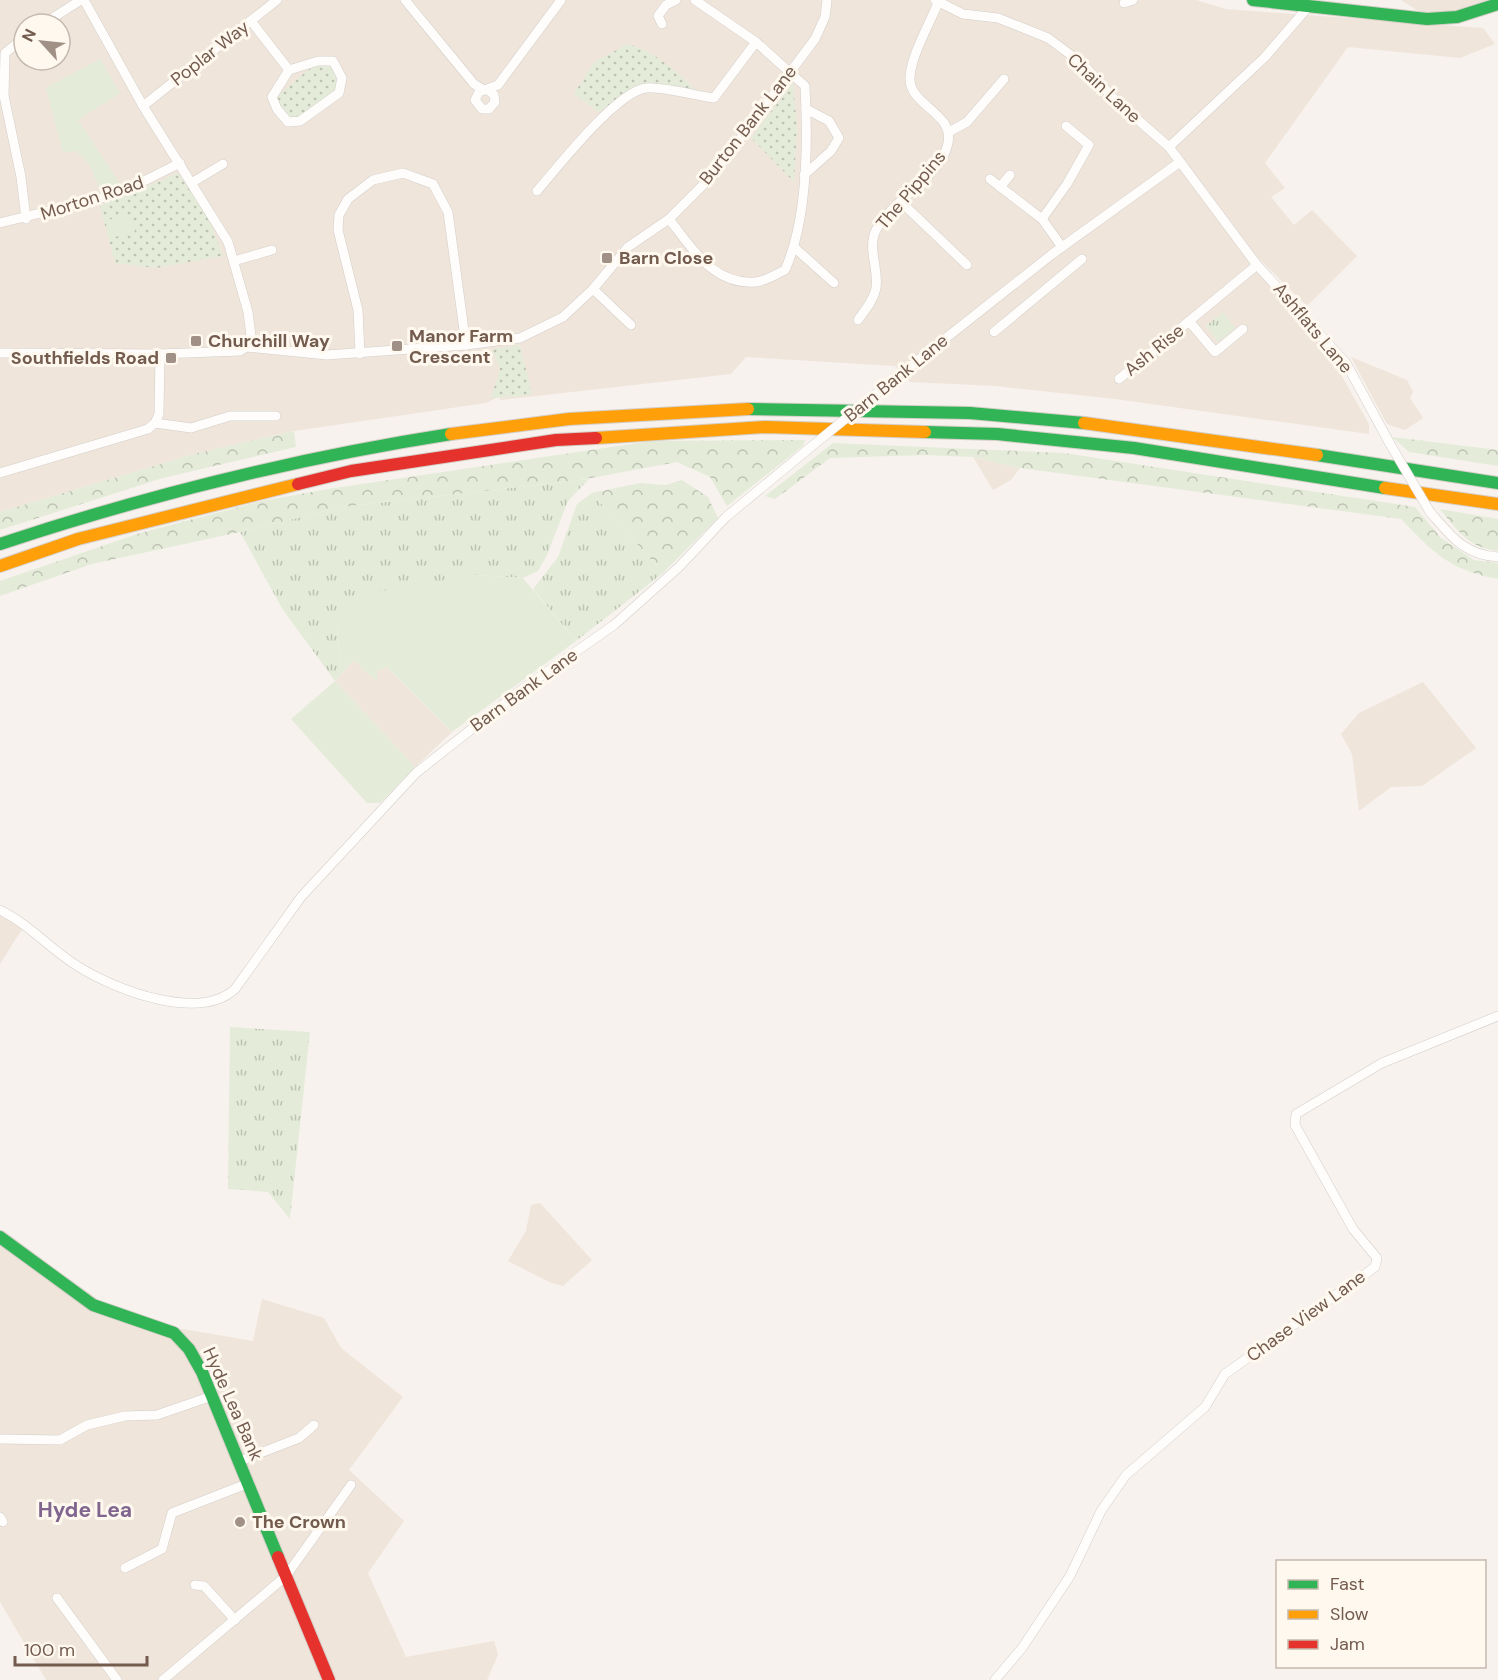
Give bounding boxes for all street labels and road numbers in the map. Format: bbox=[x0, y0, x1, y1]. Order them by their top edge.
street label: Poplar Way bbox=[166, 15, 254, 91]
street label: Chain Lane bbox=[1062, 48, 1146, 128]
street label: Burton Bank Lane bbox=[694, 60, 802, 190]
street label: The Pippins bbox=[871, 145, 951, 235]
street label: Morton Road bbox=[37, 170, 147, 226]
street label: Ashflats Lane bbox=[1268, 277, 1358, 379]
street label: Ash Rise bbox=[1119, 319, 1189, 381]
street label: Barn Bank Lane bbox=[839, 329, 953, 427]
street label: Barn Bank Lane bbox=[466, 643, 582, 737]
street label: Chase View Lane bbox=[1242, 1265, 1370, 1367]
street label: Hyde Lea Bank bbox=[197, 1344, 269, 1464]

